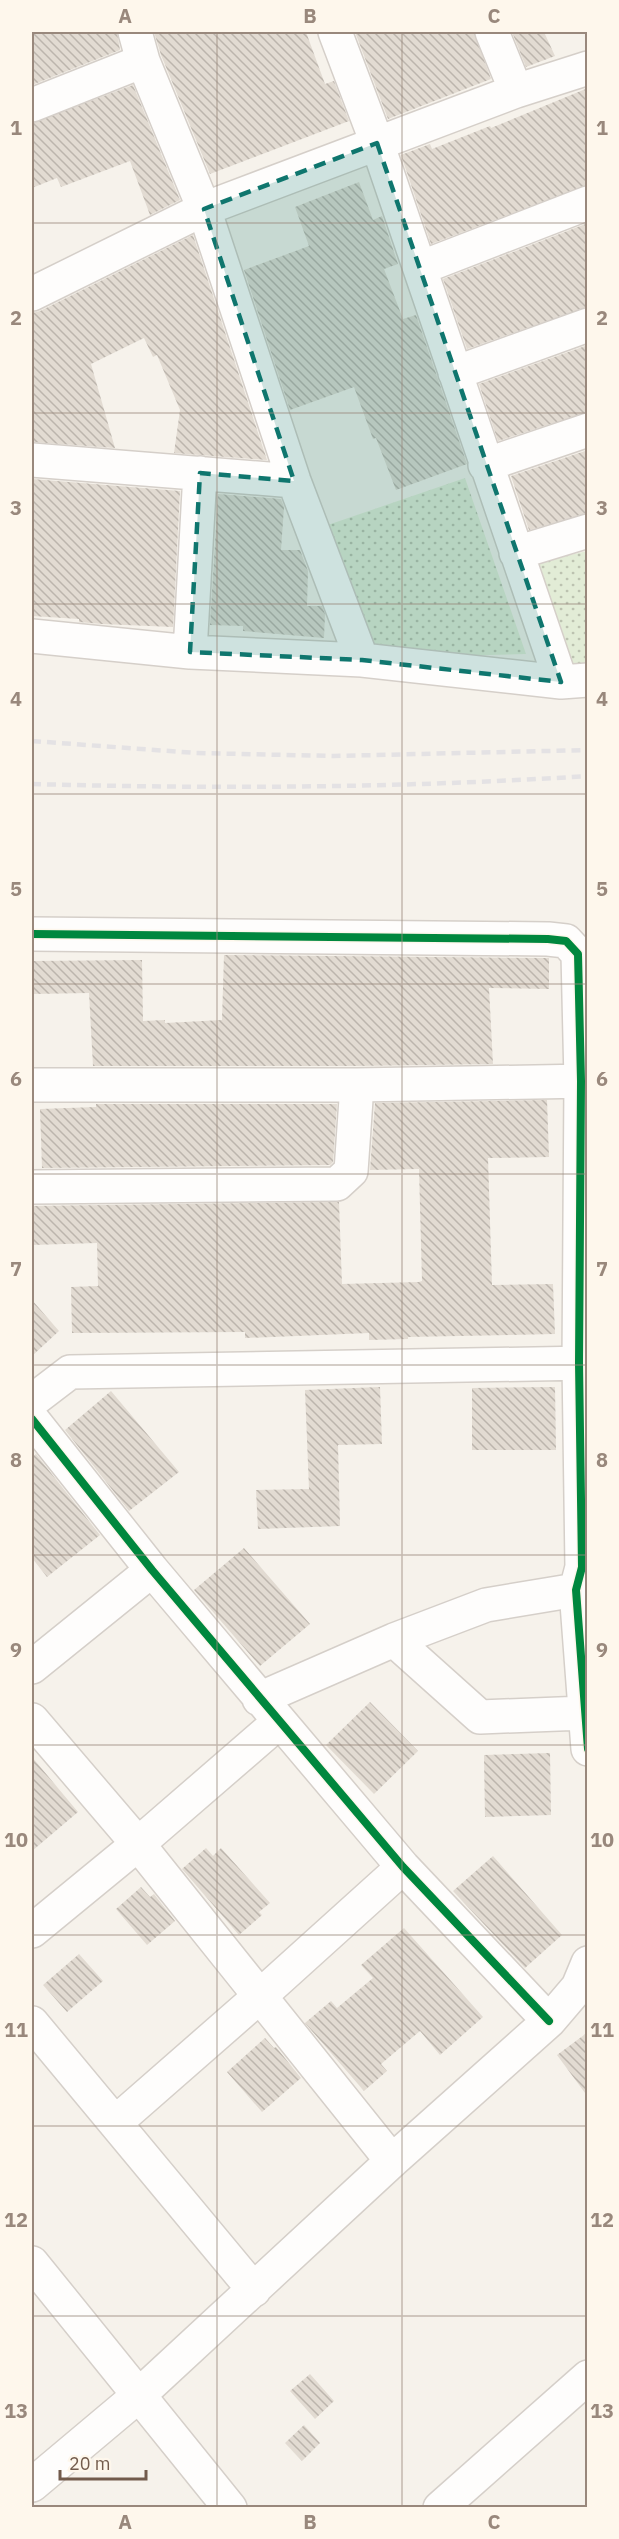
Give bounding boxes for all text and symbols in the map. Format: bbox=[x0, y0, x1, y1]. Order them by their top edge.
text: A bbox=[118, 2, 132, 29]
text: B bbox=[303, 2, 317, 29]
text: C bbox=[487, 2, 501, 29]
text: 1 bbox=[10, 114, 22, 141]
text: 1 bbox=[596, 114, 608, 141]
text: 2 bbox=[10, 304, 22, 331]
text: 2 bbox=[596, 304, 608, 331]
text: 3 bbox=[10, 494, 22, 521]
text: 3 bbox=[596, 494, 608, 521]
text: 4 bbox=[10, 685, 22, 712]
text: 4 bbox=[596, 685, 608, 712]
text: 5 bbox=[10, 875, 22, 902]
text: 5 bbox=[596, 875, 608, 902]
text: 6 bbox=[10, 1065, 22, 1092]
text: 6 bbox=[596, 1065, 608, 1092]
text: 7 bbox=[10, 1255, 22, 1282]
text: 7 bbox=[596, 1255, 608, 1282]
text: 8 bbox=[10, 1446, 22, 1473]
text: 8 bbox=[596, 1446, 608, 1473]
text: 9 bbox=[10, 1636, 22, 1663]
text: 9 bbox=[596, 1636, 608, 1663]
text: 10 bbox=[4, 1826, 28, 1853]
text: 10 bbox=[590, 1826, 614, 1853]
text: 11 bbox=[4, 2016, 28, 2043]
text: 11 bbox=[590, 2016, 614, 2043]
text: 12 bbox=[4, 2206, 28, 2233]
text: 12 bbox=[590, 2206, 614, 2233]
text: 13 bbox=[4, 2397, 28, 2424]
text: 13 bbox=[590, 2397, 614, 2424]
scale bar bbox=[60, 2443, 146, 2481]
text: 20 m bbox=[69, 2452, 111, 2475]
text: A bbox=[118, 2508, 132, 2535]
text: B bbox=[303, 2508, 317, 2535]
text: C bbox=[487, 2508, 501, 2535]

